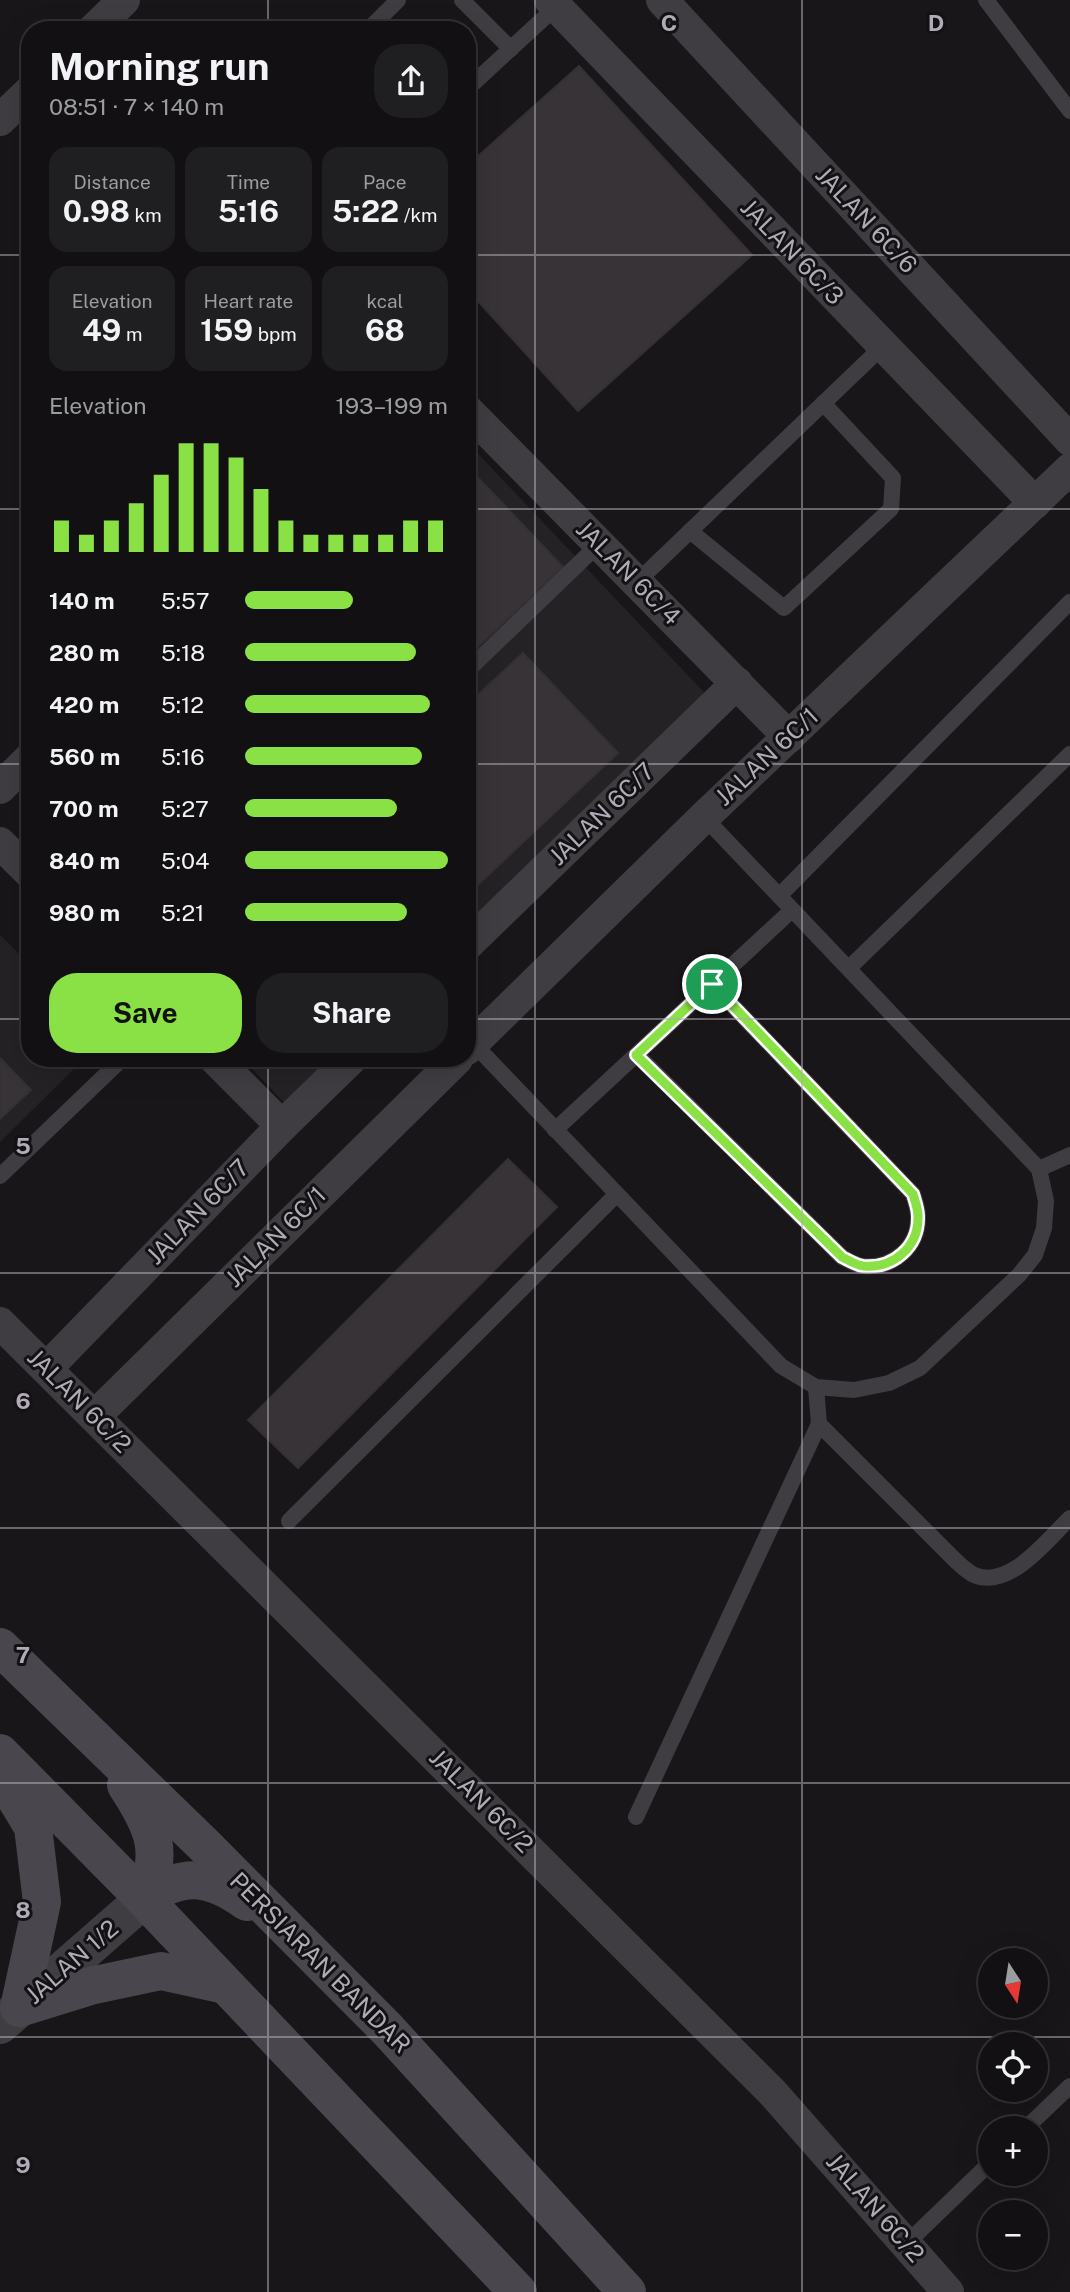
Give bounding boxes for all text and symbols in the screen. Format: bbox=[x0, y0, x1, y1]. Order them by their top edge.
text: C bbox=[661, 9, 677, 36]
text: D bbox=[928, 9, 944, 36]
text: Morning run bbox=[49, 44, 270, 89]
button: share bbox=[374, 44, 448, 118]
text: 08:51 · 7 × 140 m bbox=[49, 93, 224, 120]
street label: JALAN 6C/6 bbox=[810, 160, 923, 278]
text: Distance bbox=[74, 171, 151, 193]
text: Time bbox=[227, 171, 270, 193]
text: Pace bbox=[363, 171, 407, 193]
text: 0.98 bbox=[63, 193, 130, 229]
text: 5:16 bbox=[218, 193, 279, 229]
text: 5:22 bbox=[332, 193, 399, 229]
street label: JALAN 6C/3 bbox=[736, 193, 850, 310]
text: km bbox=[130, 204, 162, 226]
text: /km bbox=[399, 204, 438, 226]
text: Elevation bbox=[72, 290, 152, 312]
text: Heart rate bbox=[204, 290, 293, 312]
text: kcal bbox=[366, 290, 403, 312]
text: 49 bbox=[82, 312, 121, 348]
text: 159 bbox=[200, 312, 253, 348]
text: 68 bbox=[365, 312, 405, 348]
text: m bbox=[121, 323, 142, 345]
text: bpm bbox=[253, 323, 297, 345]
text: Elevation bbox=[49, 392, 147, 419]
text: 193–199 m bbox=[335, 392, 448, 419]
street label: JALAN 6C/4 bbox=[571, 514, 687, 630]
text: 140 m bbox=[49, 587, 115, 614]
text: 5:57 bbox=[161, 587, 209, 614]
text: 280 m bbox=[49, 639, 120, 666]
text: 5:18 bbox=[161, 639, 205, 666]
text: 420 m bbox=[49, 691, 119, 718]
text: 5:12 bbox=[161, 691, 204, 718]
street label: JALAN 6C/1 bbox=[709, 702, 824, 811]
text: 560 m bbox=[49, 743, 120, 770]
text: 5:16 bbox=[161, 743, 205, 770]
street label: JALAN 6C/7 bbox=[543, 756, 660, 870]
text: 700 m bbox=[49, 795, 119, 822]
text: 5:27 bbox=[161, 795, 209, 822]
text: 840 m bbox=[49, 847, 120, 874]
text: 5:04 bbox=[161, 847, 209, 874]
text: 980 m bbox=[49, 899, 120, 926]
text: 5:21 bbox=[161, 899, 204, 926]
pin bbox=[682, 954, 742, 1014]
icon: arrive bbox=[693, 965, 731, 1003]
button: Save bbox=[49, 973, 242, 1053]
button: Share bbox=[256, 973, 448, 1053]
text: 5 bbox=[15, 1132, 31, 1159]
street label: JALAN 6C/7 bbox=[140, 1153, 254, 1270]
street label: JALAN 6C/1 bbox=[219, 1180, 331, 1292]
street label: JALAN 6C/2 bbox=[21, 1343, 137, 1459]
text: 7 bbox=[16, 1641, 30, 1668]
street label: JALAN 6C/2 bbox=[424, 1743, 539, 1858]
street label: PERSIARAN BANDAR bbox=[225, 1866, 417, 2058]
text: 8 bbox=[15, 1896, 31, 1923]
street label: JALAN 1/2 bbox=[19, 1914, 123, 2009]
north arrow bbox=[978, 1948, 1048, 2018]
map controls bbox=[978, 1948, 1048, 2270]
button: locate bbox=[978, 2032, 1048, 2102]
button: + bbox=[978, 2116, 1048, 2186]
street label: JALAN 6C/2 bbox=[821, 2147, 931, 2267]
text: 9 bbox=[15, 2151, 31, 2178]
button: − bbox=[978, 2200, 1048, 2270]

